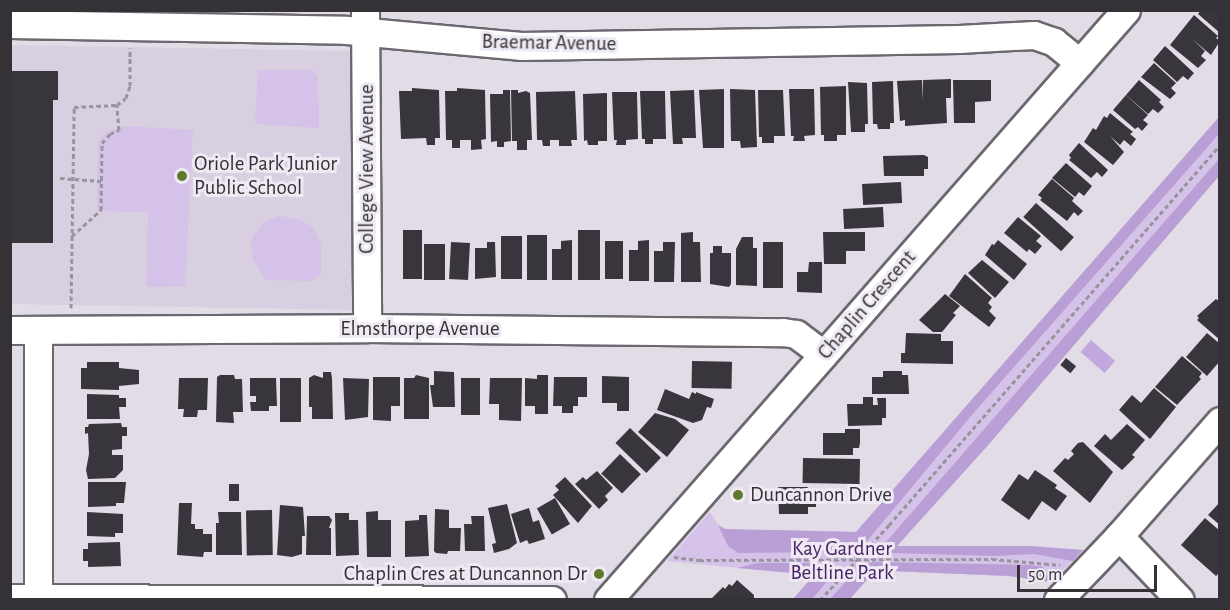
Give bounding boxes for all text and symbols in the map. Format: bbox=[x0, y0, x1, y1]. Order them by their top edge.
street label: Braemar Avenue bbox=[481, 29, 617, 57]
street label: College View Avenue bbox=[354, 84, 380, 254]
place label: Oriole Park Junior Public School bbox=[194, 151, 337, 201]
marker: Oriole Park Junior Public School bbox=[175, 169, 189, 183]
street label: Chaplin Crescent bbox=[813, 245, 921, 365]
street label: Elmsthorpe Avenue bbox=[340, 316, 500, 342]
place label: Duncannon Drive bbox=[750, 482, 892, 508]
marker: Duncannon Drive bbox=[731, 488, 745, 502]
park label: Kay Gardner Beltline Park bbox=[790, 536, 894, 586]
scale bar bbox=[1020, 553, 1160, 591]
place label: Chaplin Cres at Duncannon Dr bbox=[344, 561, 587, 587]
text: 50 m bbox=[1028, 566, 1062, 584]
marker: Chaplin Cres at Duncannon Dr bbox=[592, 567, 606, 581]

